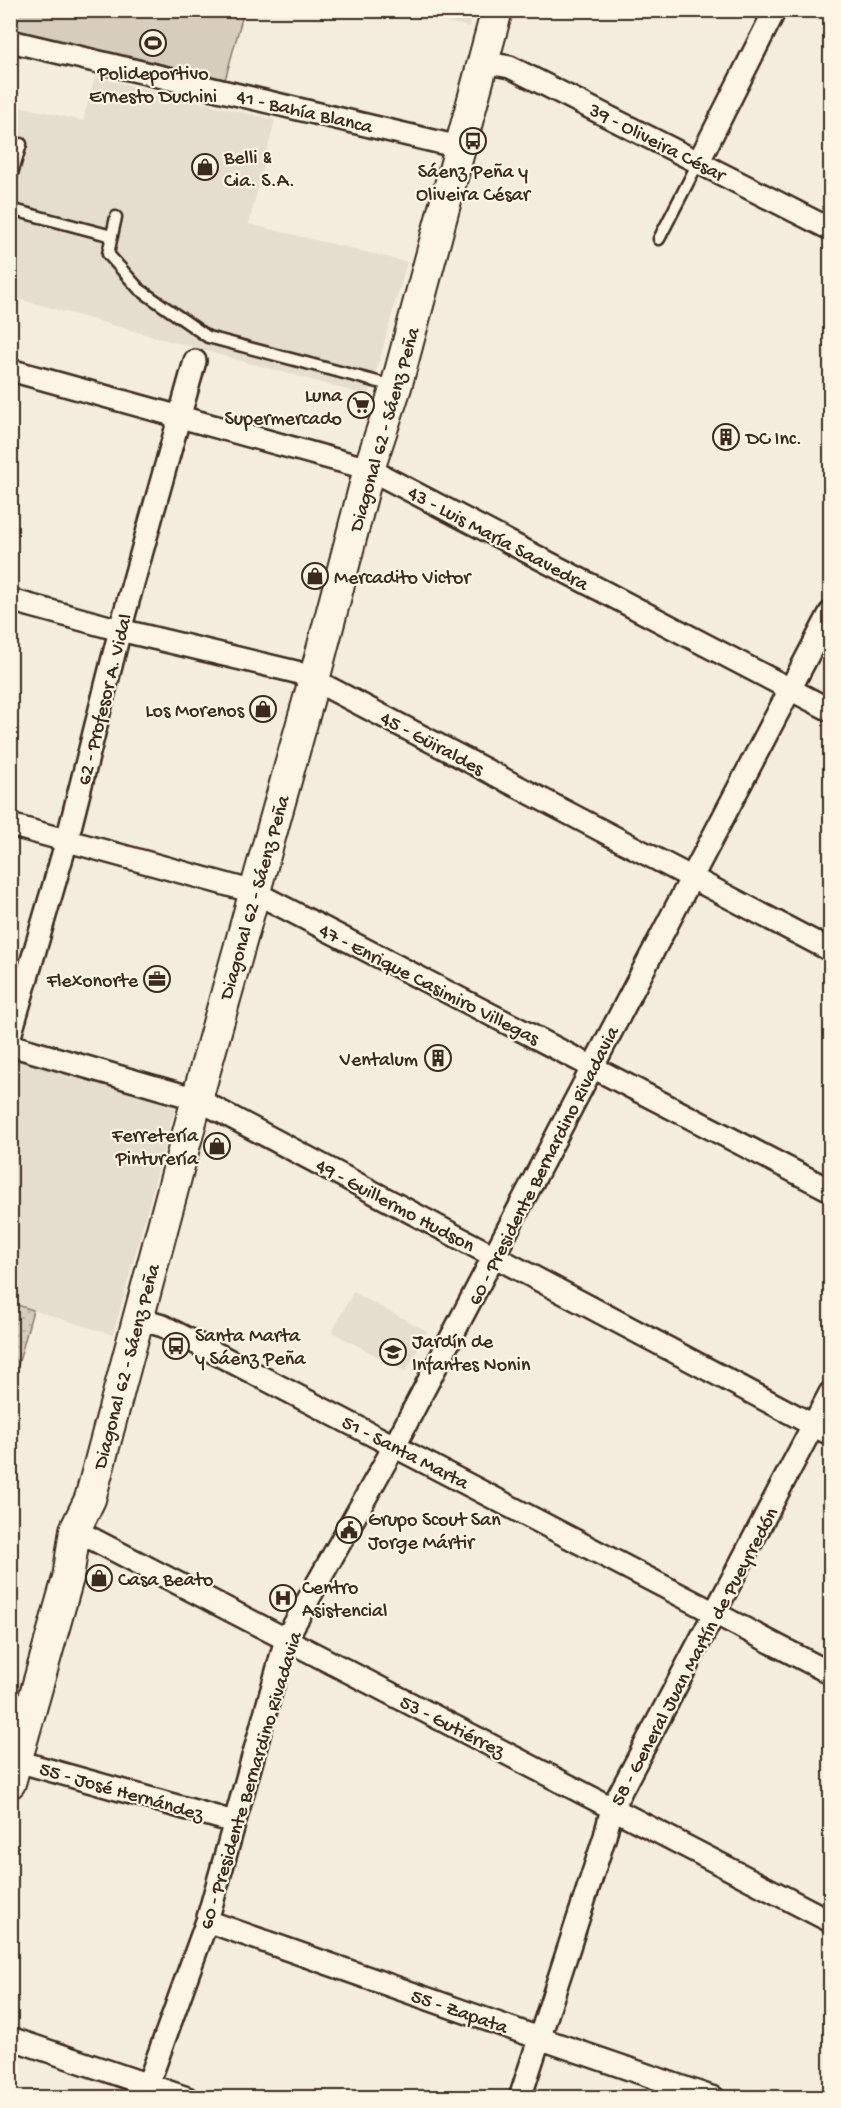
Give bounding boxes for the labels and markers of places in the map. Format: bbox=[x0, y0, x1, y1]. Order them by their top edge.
sports icon: Polideportivo Ernesto Duchini bbox=[138, 28, 168, 58]
place label: Polideportivo Ernesto Duchini bbox=[89, 64, 217, 110]
bus stop icon: Sáenz Peña y Oliveira César bbox=[458, 126, 488, 156]
place label: Belli & Cia. S.A. bbox=[223, 148, 295, 194]
shop icon: Belli & Cia. S.A. bbox=[190, 152, 220, 182]
place label: Sáenz Peña y Oliveira César bbox=[416, 162, 532, 208]
place label: Luna Supermercado bbox=[224, 386, 343, 432]
supermarket icon: Luna Supermercado bbox=[346, 390, 376, 420]
building icon: DC Inc. bbox=[711, 422, 741, 452]
place label: DC Inc. bbox=[744, 429, 802, 452]
shop icon: Mercadito Victor bbox=[300, 561, 330, 591]
place label: Mercadito Victor bbox=[334, 568, 472, 591]
shop icon: Los Morenos bbox=[248, 694, 278, 724]
place label: Los Morenos bbox=[145, 701, 245, 724]
office icon: Flexonorte bbox=[142, 964, 172, 994]
place label: Flexonorte bbox=[46, 971, 139, 994]
building icon: Ventalum bbox=[423, 1043, 453, 1073]
place label: Ventalum bbox=[339, 1050, 418, 1073]
place label: Ferretería Pinturería bbox=[111, 1126, 199, 1172]
shop icon: Ferretería Pinturería bbox=[202, 1131, 232, 1161]
place label: Santa Marta y Sáenz Peña bbox=[195, 1326, 306, 1372]
bus stop icon: Santa Marta y Sáenz Peña bbox=[161, 1331, 191, 1361]
place label: Jardín de Infantes Nonin bbox=[412, 1332, 531, 1378]
school or university icon: Jardín de Infantes Nonin bbox=[378, 1337, 408, 1367]
place label: Grupo Scout San Jorge Mártir bbox=[368, 1510, 501, 1556]
public building icon: Grupo Scout San Jorge Mártir bbox=[334, 1515, 364, 1545]
shop icon: Casa Beato bbox=[84, 1563, 114, 1593]
place label: Casa Beato bbox=[118, 1570, 213, 1593]
place label: Centro Asistencial bbox=[302, 1578, 388, 1624]
hospital icon: Centro Asistencial bbox=[268, 1583, 298, 1613]

